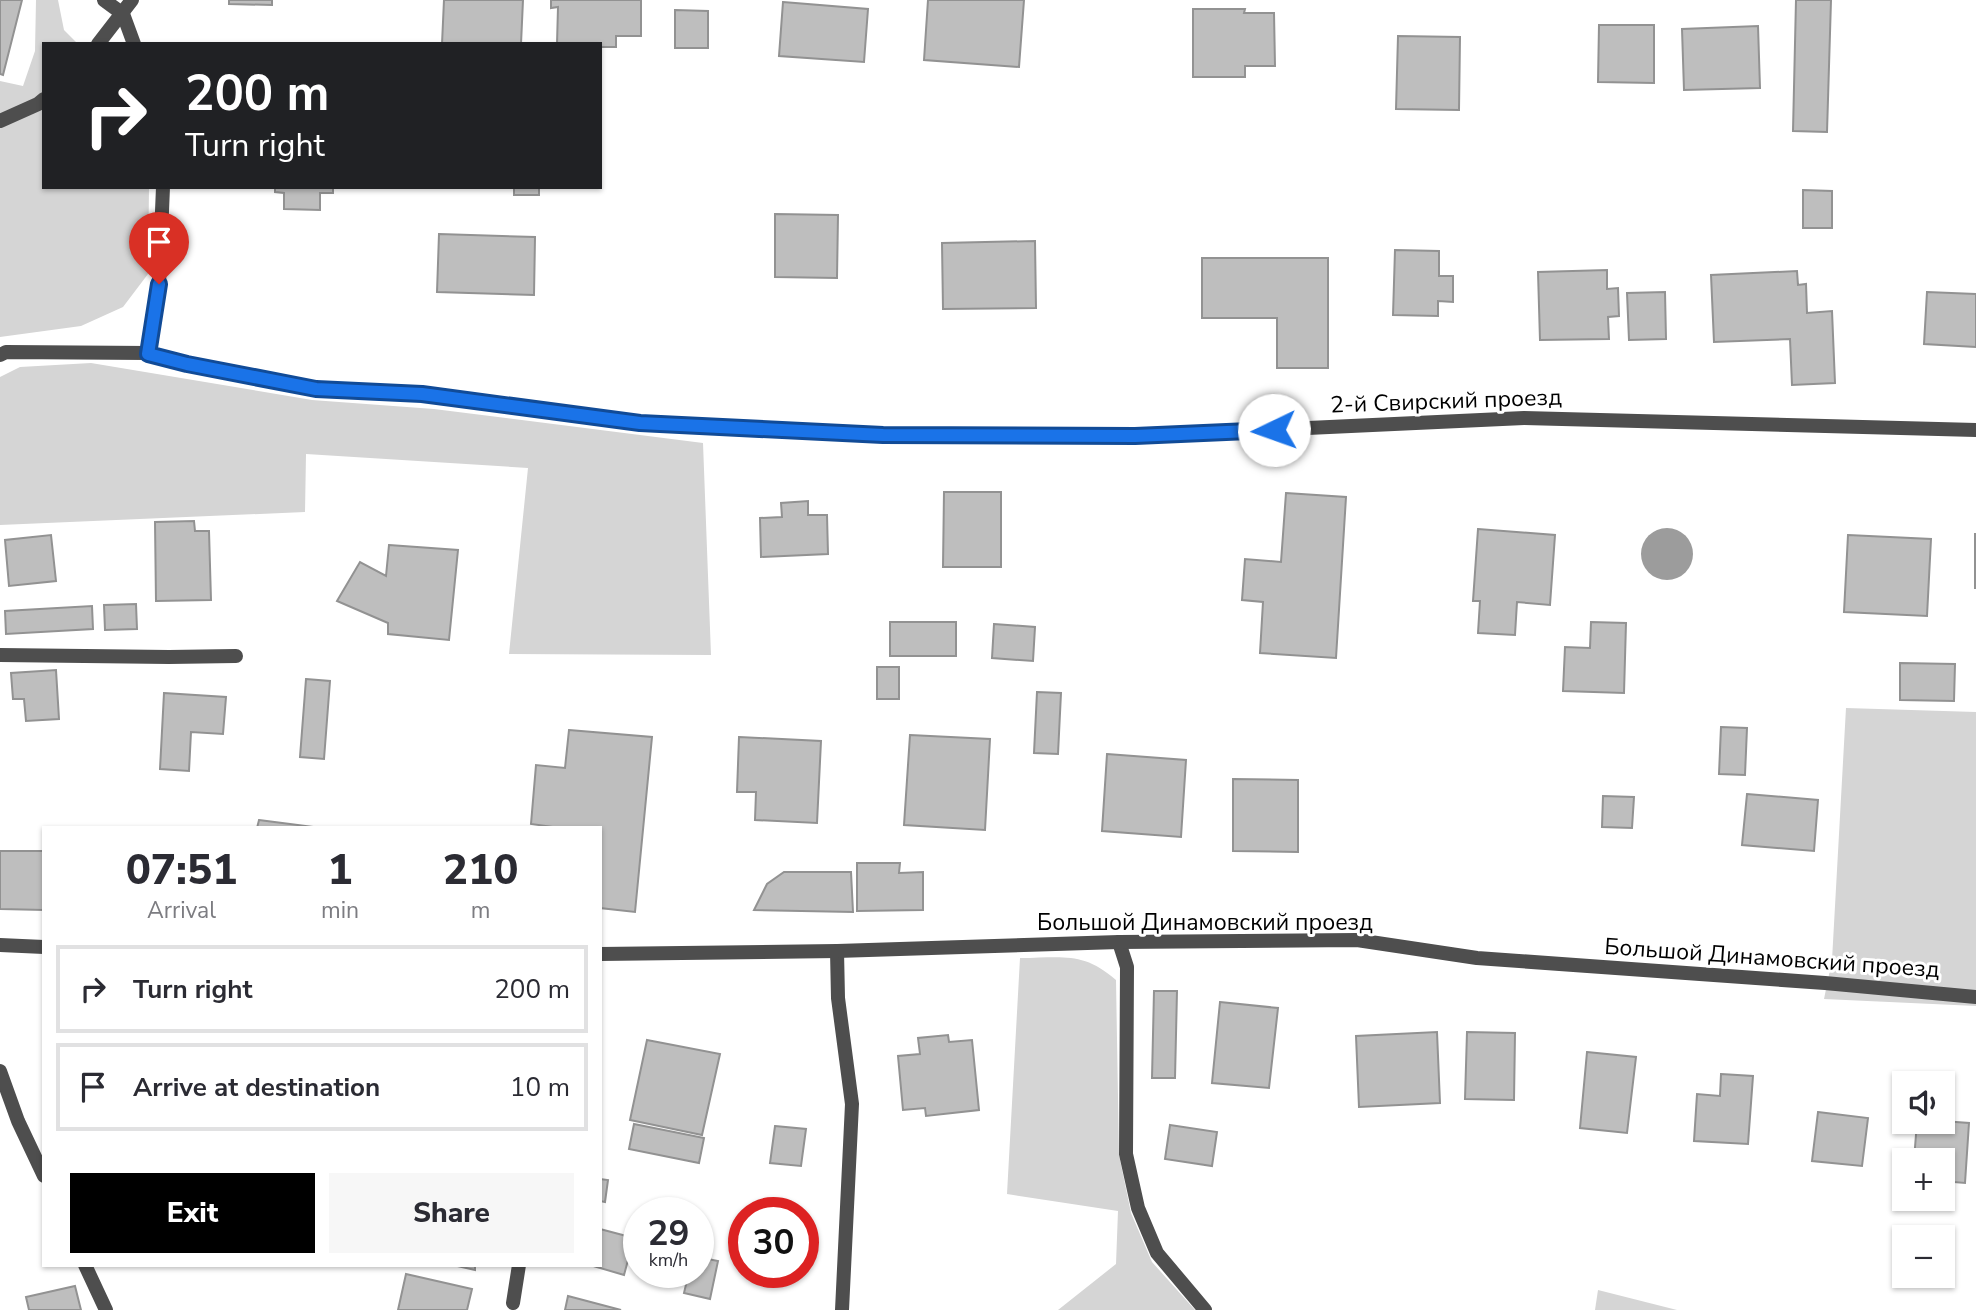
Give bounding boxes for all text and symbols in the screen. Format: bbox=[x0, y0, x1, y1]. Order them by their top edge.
text: 200 m bbox=[185, 60, 329, 127]
icon: right bbox=[70, 70, 161, 161]
text: Turn right bbox=[185, 124, 325, 167]
pin bbox=[129, 212, 189, 284]
icon: arrive bbox=[140, 223, 178, 261]
street label: 2-й Свирский проезд bbox=[1330, 381, 1562, 421]
position arrow bbox=[1237, 393, 1311, 467]
text: 07:51 bbox=[126, 842, 237, 899]
text: 1 bbox=[327, 842, 353, 899]
text: 210 bbox=[443, 842, 518, 899]
text: Arrival bbox=[147, 895, 216, 926]
text: min bbox=[321, 895, 359, 926]
text: m bbox=[471, 895, 490, 926]
street label: Большой Динамовский проезд bbox=[1037, 907, 1373, 938]
street label: Большой Динамовский проезд bbox=[1603, 931, 1941, 985]
icon: right bbox=[74, 970, 112, 1008]
text: Turn right bbox=[133, 972, 252, 1007]
text: 200 m bbox=[494, 972, 570, 1007]
icon: arrive bbox=[74, 1068, 112, 1106]
text: Arrive at destination bbox=[133, 1070, 380, 1105]
text: 10 m bbox=[510, 1070, 570, 1105]
map controls bbox=[1892, 1071, 1955, 1288]
button: sound bbox=[1892, 1071, 1955, 1134]
button: + bbox=[1892, 1148, 1955, 1211]
button: Exit bbox=[70, 1173, 315, 1253]
button: Share bbox=[329, 1173, 574, 1253]
speed limit sign: 30 bbox=[728, 1197, 819, 1288]
text: 29 bbox=[647, 1210, 690, 1257]
button: − bbox=[1892, 1225, 1955, 1288]
text: km/h bbox=[649, 1248, 688, 1272]

